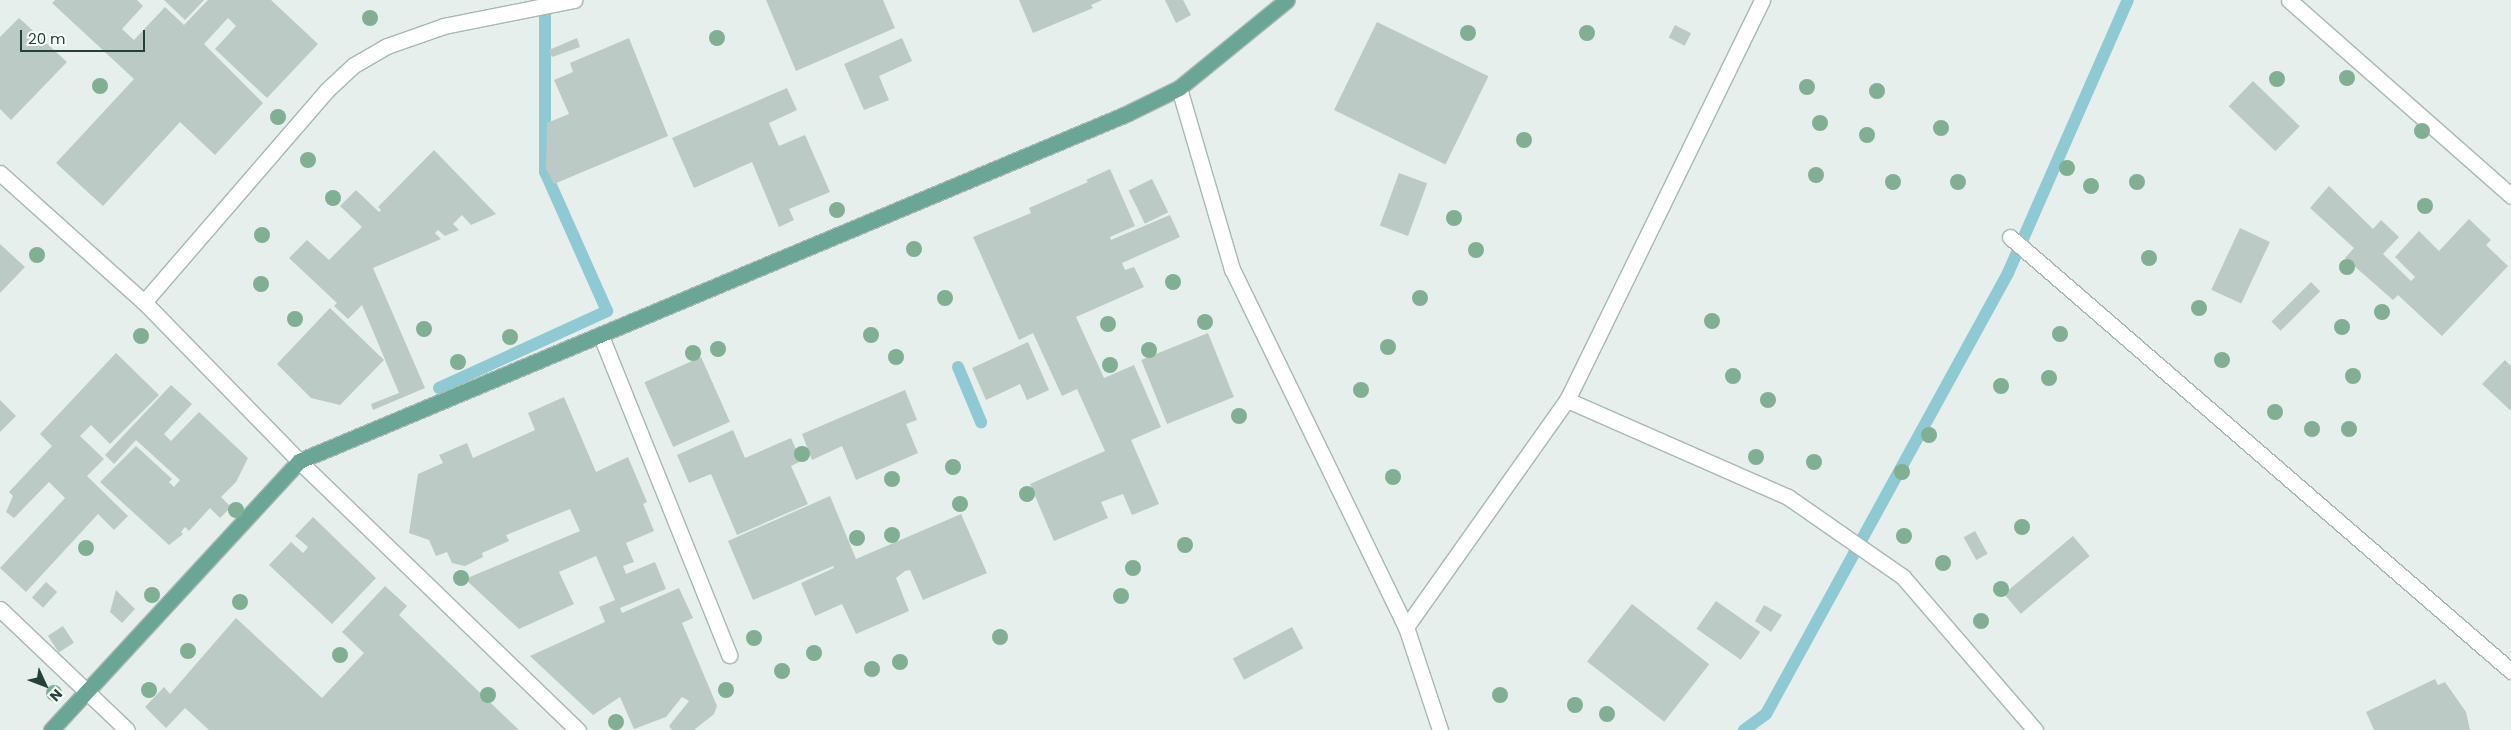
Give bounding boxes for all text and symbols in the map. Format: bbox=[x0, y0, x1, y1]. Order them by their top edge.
scale bar bbox=[22, 20, 148, 52]
text: 20 m bbox=[28, 28, 66, 49]
north arrow bbox=[20, 660, 70, 710]
text: N bbox=[45, 685, 67, 706]

